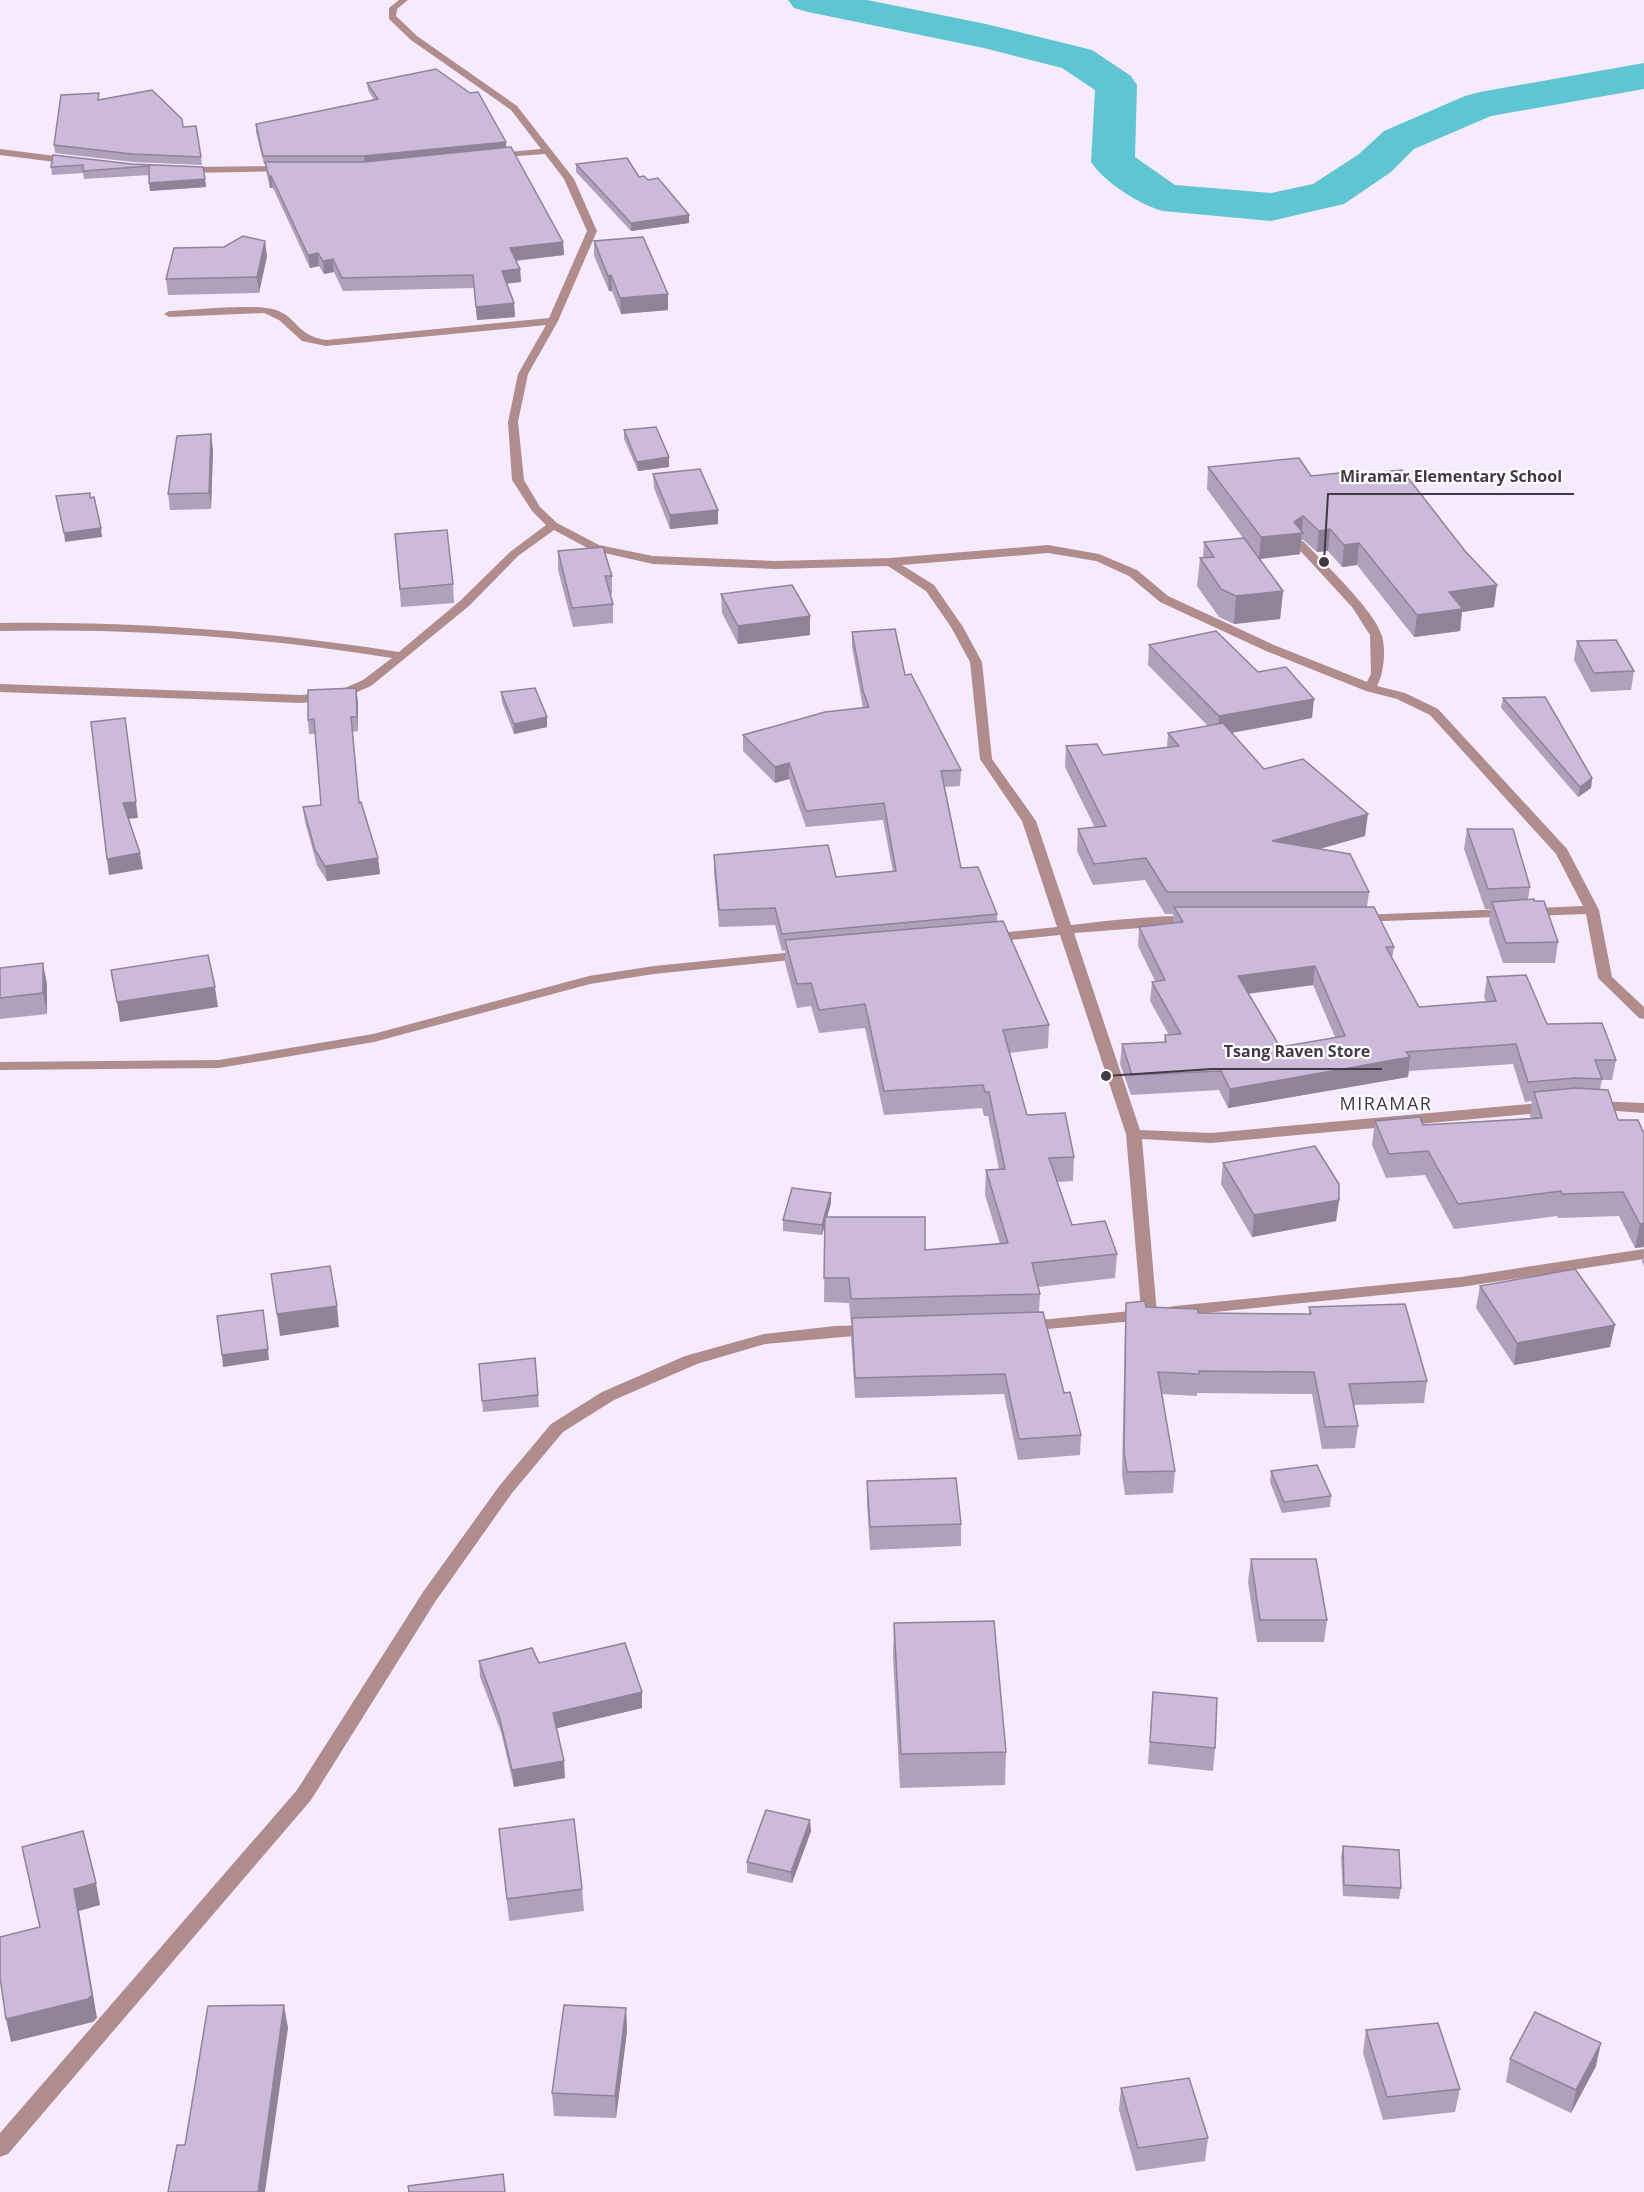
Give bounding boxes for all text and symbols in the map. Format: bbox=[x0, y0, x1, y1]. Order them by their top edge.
callout: Miramar Elementary School bbox=[1328, 460, 1574, 494]
text: Miramar Elementary School bbox=[1340, 465, 1562, 487]
callout: Tsang Raven Store bbox=[1212, 1035, 1382, 1069]
text: Tsang Raven Store bbox=[1224, 1040, 1370, 1062]
district label: MIRAMAR bbox=[1340, 1091, 1432, 1115]

